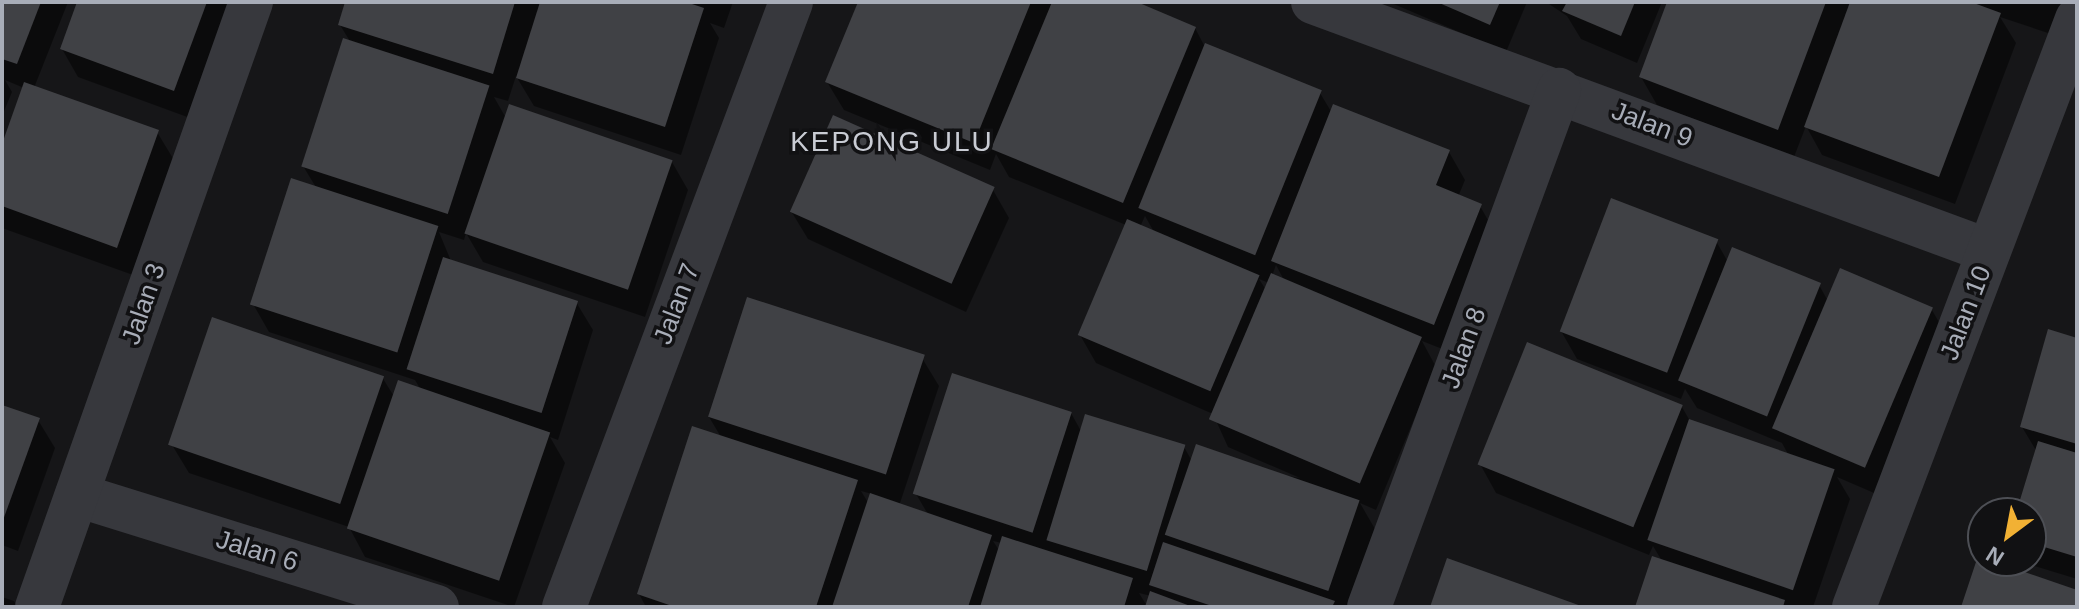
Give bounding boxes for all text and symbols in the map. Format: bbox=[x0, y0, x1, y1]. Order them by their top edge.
street label: Jalan 9 bbox=[1607, 95, 1697, 155]
district label: KEPONG ULU bbox=[790, 125, 994, 159]
street label: Jalan 3 bbox=[116, 259, 172, 349]
street label: Jalan 7 bbox=[647, 259, 707, 349]
street label: Jalan 10 bbox=[1934, 262, 1998, 364]
street label: Jalan 8 bbox=[1435, 303, 1493, 393]
north arrow bbox=[1967, 497, 2047, 577]
street label: Jalan 6 bbox=[212, 524, 302, 578]
text: N bbox=[1982, 541, 2008, 571]

